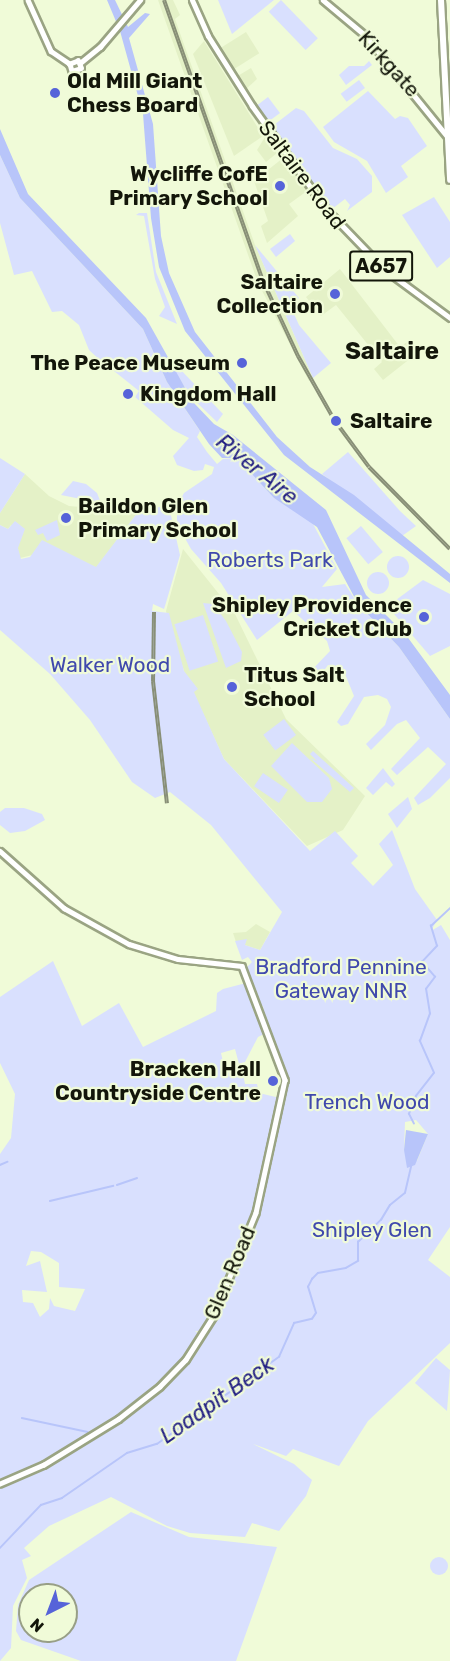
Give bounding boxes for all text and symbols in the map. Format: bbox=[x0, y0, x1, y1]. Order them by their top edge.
street label: Kirkgate bbox=[353, 26, 425, 102]
place label: Old Mill Giant Chess Board bbox=[67, 68, 202, 118]
marker: Old Mill Giant Chess Board bbox=[48, 86, 62, 100]
street label: Saltaire Road bbox=[253, 116, 351, 234]
place label: Wycliffe CofE Primary School bbox=[108, 161, 268, 211]
marker: Wycliffe CofE Primary School bbox=[273, 179, 287, 193]
road number: A657 bbox=[348, 249, 414, 283]
place label: Saltaire Collection bbox=[216, 269, 323, 319]
marker: Saltaire Collection bbox=[328, 287, 342, 301]
district label: Saltaire bbox=[345, 338, 439, 366]
place label: The Peace Museum bbox=[31, 350, 230, 376]
marker: The Peace Museum bbox=[235, 356, 249, 370]
place label: Kingdom Hall bbox=[140, 381, 277, 407]
marker: Kingdom Hall bbox=[121, 387, 135, 401]
place label: Saltaire bbox=[350, 408, 432, 434]
marker: Saltaire bbox=[327, 412, 345, 430]
water label: River Aire bbox=[210, 428, 304, 510]
place label: Baildon Glen Primary School bbox=[78, 493, 238, 543]
marker: Baildon Glen Primary School bbox=[59, 511, 73, 525]
park label: Roberts Park bbox=[207, 547, 333, 573]
place label: Shipley Providence Cricket Club bbox=[212, 592, 412, 642]
marker: Shipley Providence Cricket Club bbox=[417, 610, 431, 624]
park label: Walker Wood bbox=[49, 652, 171, 678]
place label: Titus Salt School bbox=[244, 662, 345, 712]
marker: Titus Salt School bbox=[225, 680, 239, 694]
park label: Bradford Pennine Gateway NNR bbox=[255, 954, 427, 1004]
place label: Bracken Hall Countryside Centre bbox=[55, 1056, 261, 1106]
marker: Bracken Hall Countryside Centre bbox=[266, 1074, 280, 1088]
park label: Trench Wood bbox=[304, 1089, 430, 1115]
park label: Shipley Glen bbox=[312, 1217, 432, 1243]
street label: Glen Road bbox=[199, 1223, 261, 1323]
water label: Loadpit Beck bbox=[155, 1351, 279, 1449]
north arrow bbox=[18, 1583, 78, 1643]
text: N bbox=[26, 1614, 48, 1636]

